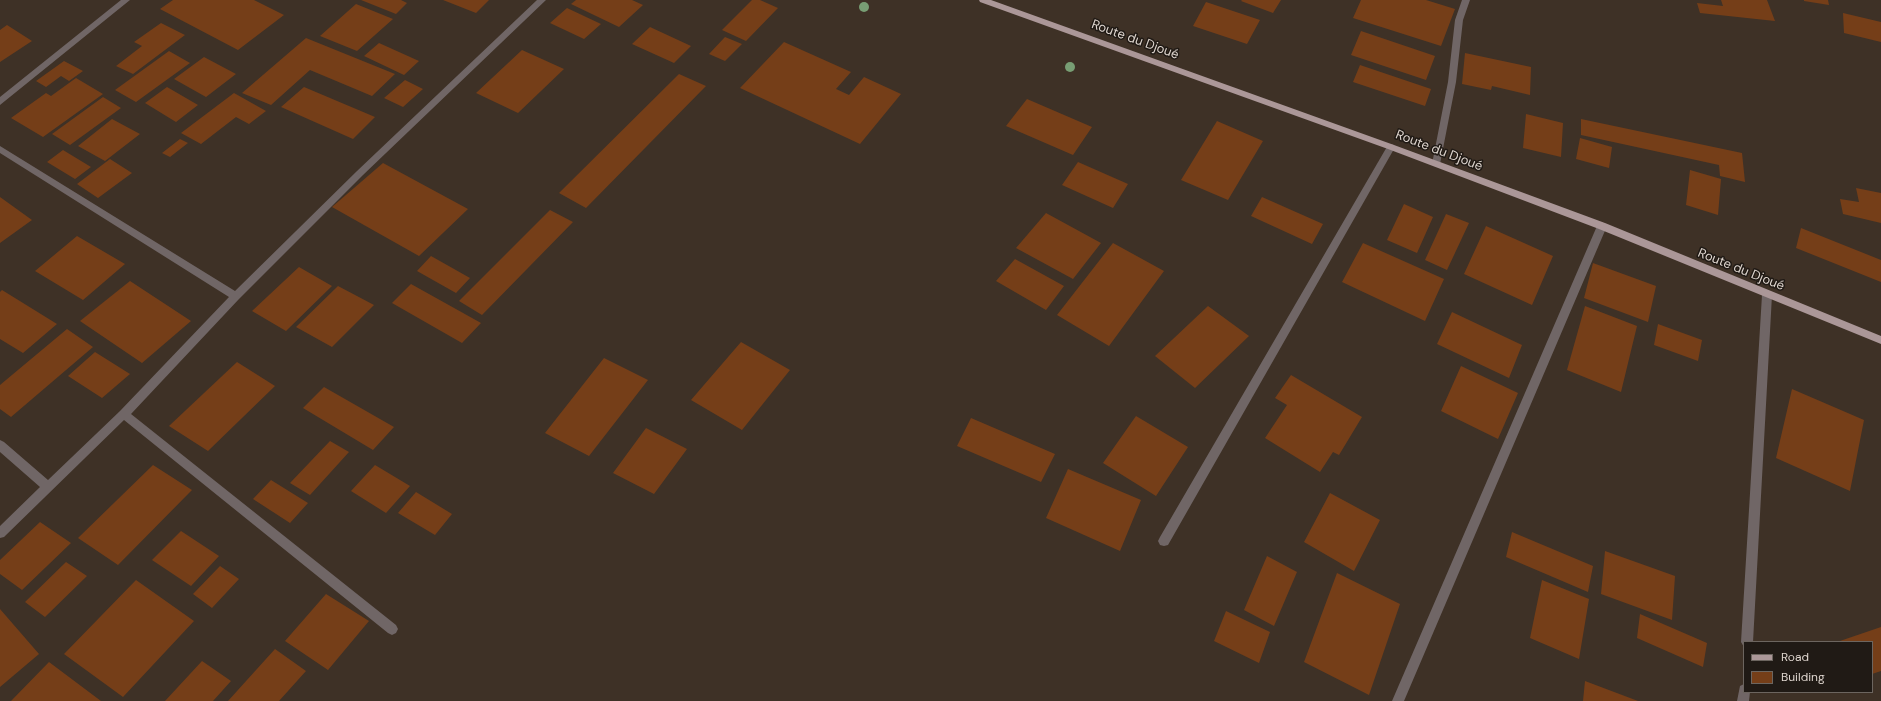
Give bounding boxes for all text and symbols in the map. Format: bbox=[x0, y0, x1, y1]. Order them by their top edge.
street label: Route du Djoué bbox=[1089, 17, 1181, 63]
street label: Route du Djoué bbox=[1393, 127, 1485, 175]
street label: Route du Djoué bbox=[1695, 246, 1787, 294]
legend bbox=[1743, 641, 1873, 693]
text: Road bbox=[1781, 649, 1809, 665]
text: Building bbox=[1781, 669, 1825, 685]

